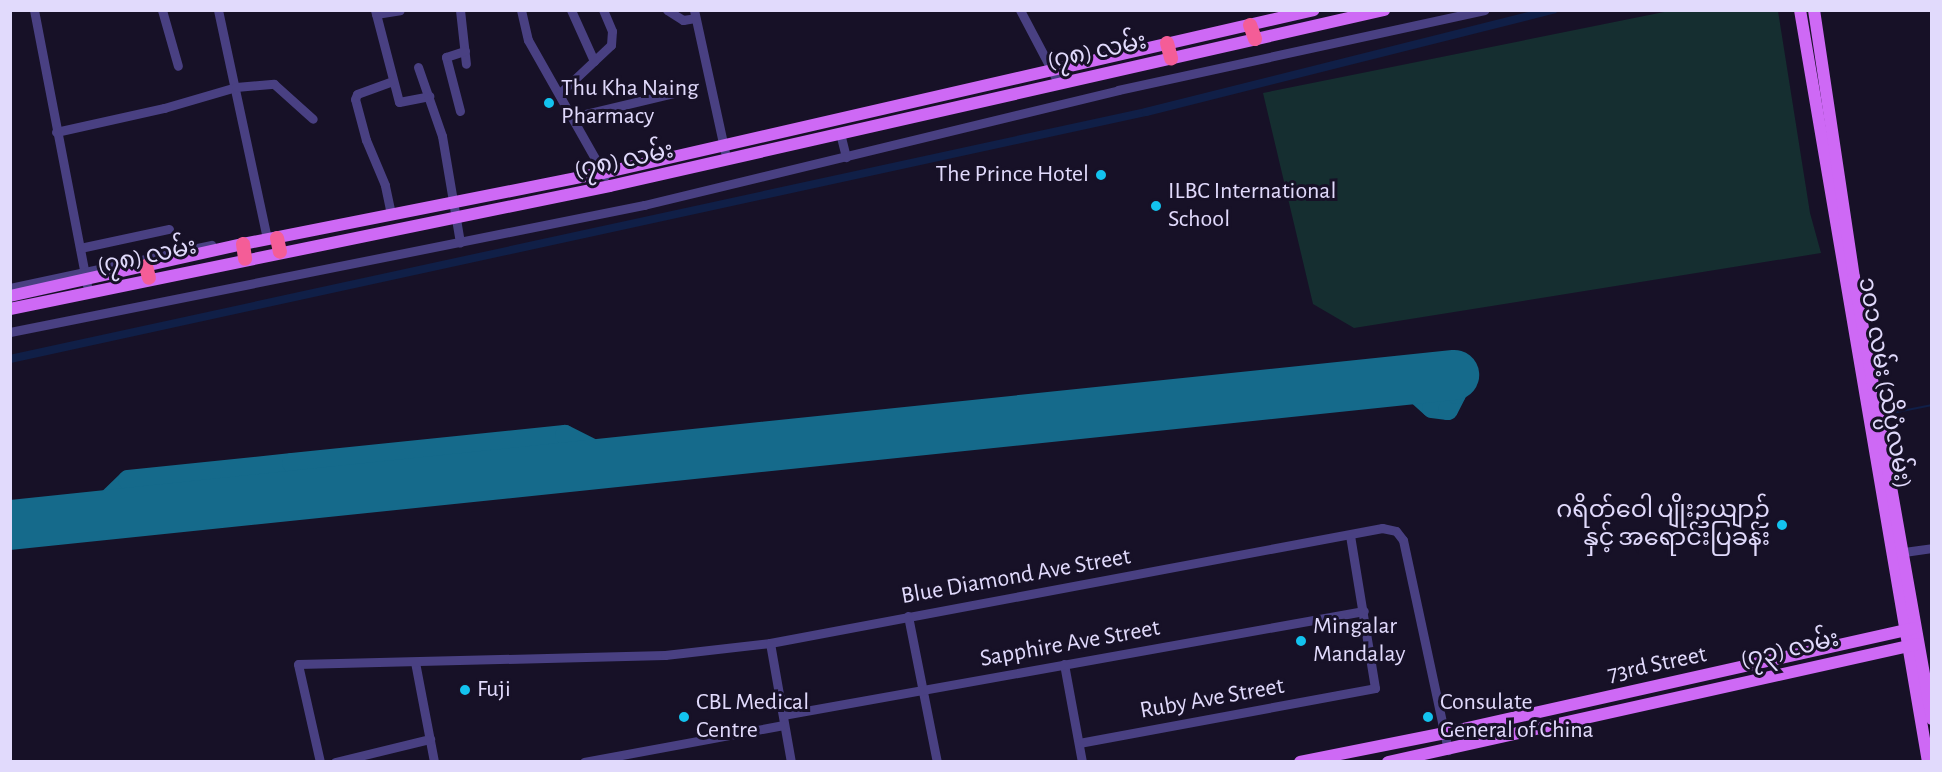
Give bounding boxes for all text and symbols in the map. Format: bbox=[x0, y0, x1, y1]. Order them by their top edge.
street label: (၇၈) လမ်း bbox=[1045, 27, 1149, 77]
place label: Thu Kha Naing Pharmacy bbox=[561, 75, 699, 131]
marker: Thu Kha Naing Pharmacy bbox=[542, 96, 556, 110]
street label: (၇၈) လမ်း bbox=[572, 136, 676, 186]
place label: The Prince Hotel bbox=[936, 161, 1089, 189]
marker: The Prince Hotel bbox=[1094, 168, 1108, 182]
place label: ILBC International School bbox=[1168, 178, 1336, 234]
marker: ILBC International School bbox=[1149, 199, 1163, 213]
street label: (၇၈) လမ်း bbox=[95, 232, 199, 282]
street label: ၁၀၁ လမ်း (သိပ္ပံလမ်း) bbox=[1851, 275, 1917, 491]
place label: ဂရိတ်ဝေါ ပျိုးဥယျာဉ် နှင့် အရောင်းပြခန်း bbox=[1556, 497, 1770, 553]
marker: ဂရိတ်ဝေါ ပျိုးဥယျာဉ် နှင့် အရောင်းပြခန်း bbox=[1775, 518, 1789, 532]
street label: Blue Diamond Ave Street bbox=[899, 543, 1133, 611]
place label: Mingalar Mandalay bbox=[1313, 613, 1405, 669]
street label: Sapphire Ave Street bbox=[978, 614, 1162, 674]
street label: (၇၃) လမ်း bbox=[1738, 625, 1842, 675]
marker: Mingalar Mandalay bbox=[1294, 634, 1308, 648]
street label: 73rd Street bbox=[1605, 640, 1709, 690]
street label: Ruby Ave Street bbox=[1138, 672, 1286, 726]
place label: Fuji bbox=[477, 676, 511, 704]
marker: Fuji bbox=[458, 683, 472, 697]
place label: CBL Medical Centre bbox=[696, 689, 809, 745]
place label: Consulate General of China bbox=[1440, 689, 1594, 745]
marker: CBL Medical Centre bbox=[677, 710, 691, 724]
marker: Consulate General of China bbox=[1421, 710, 1435, 724]

